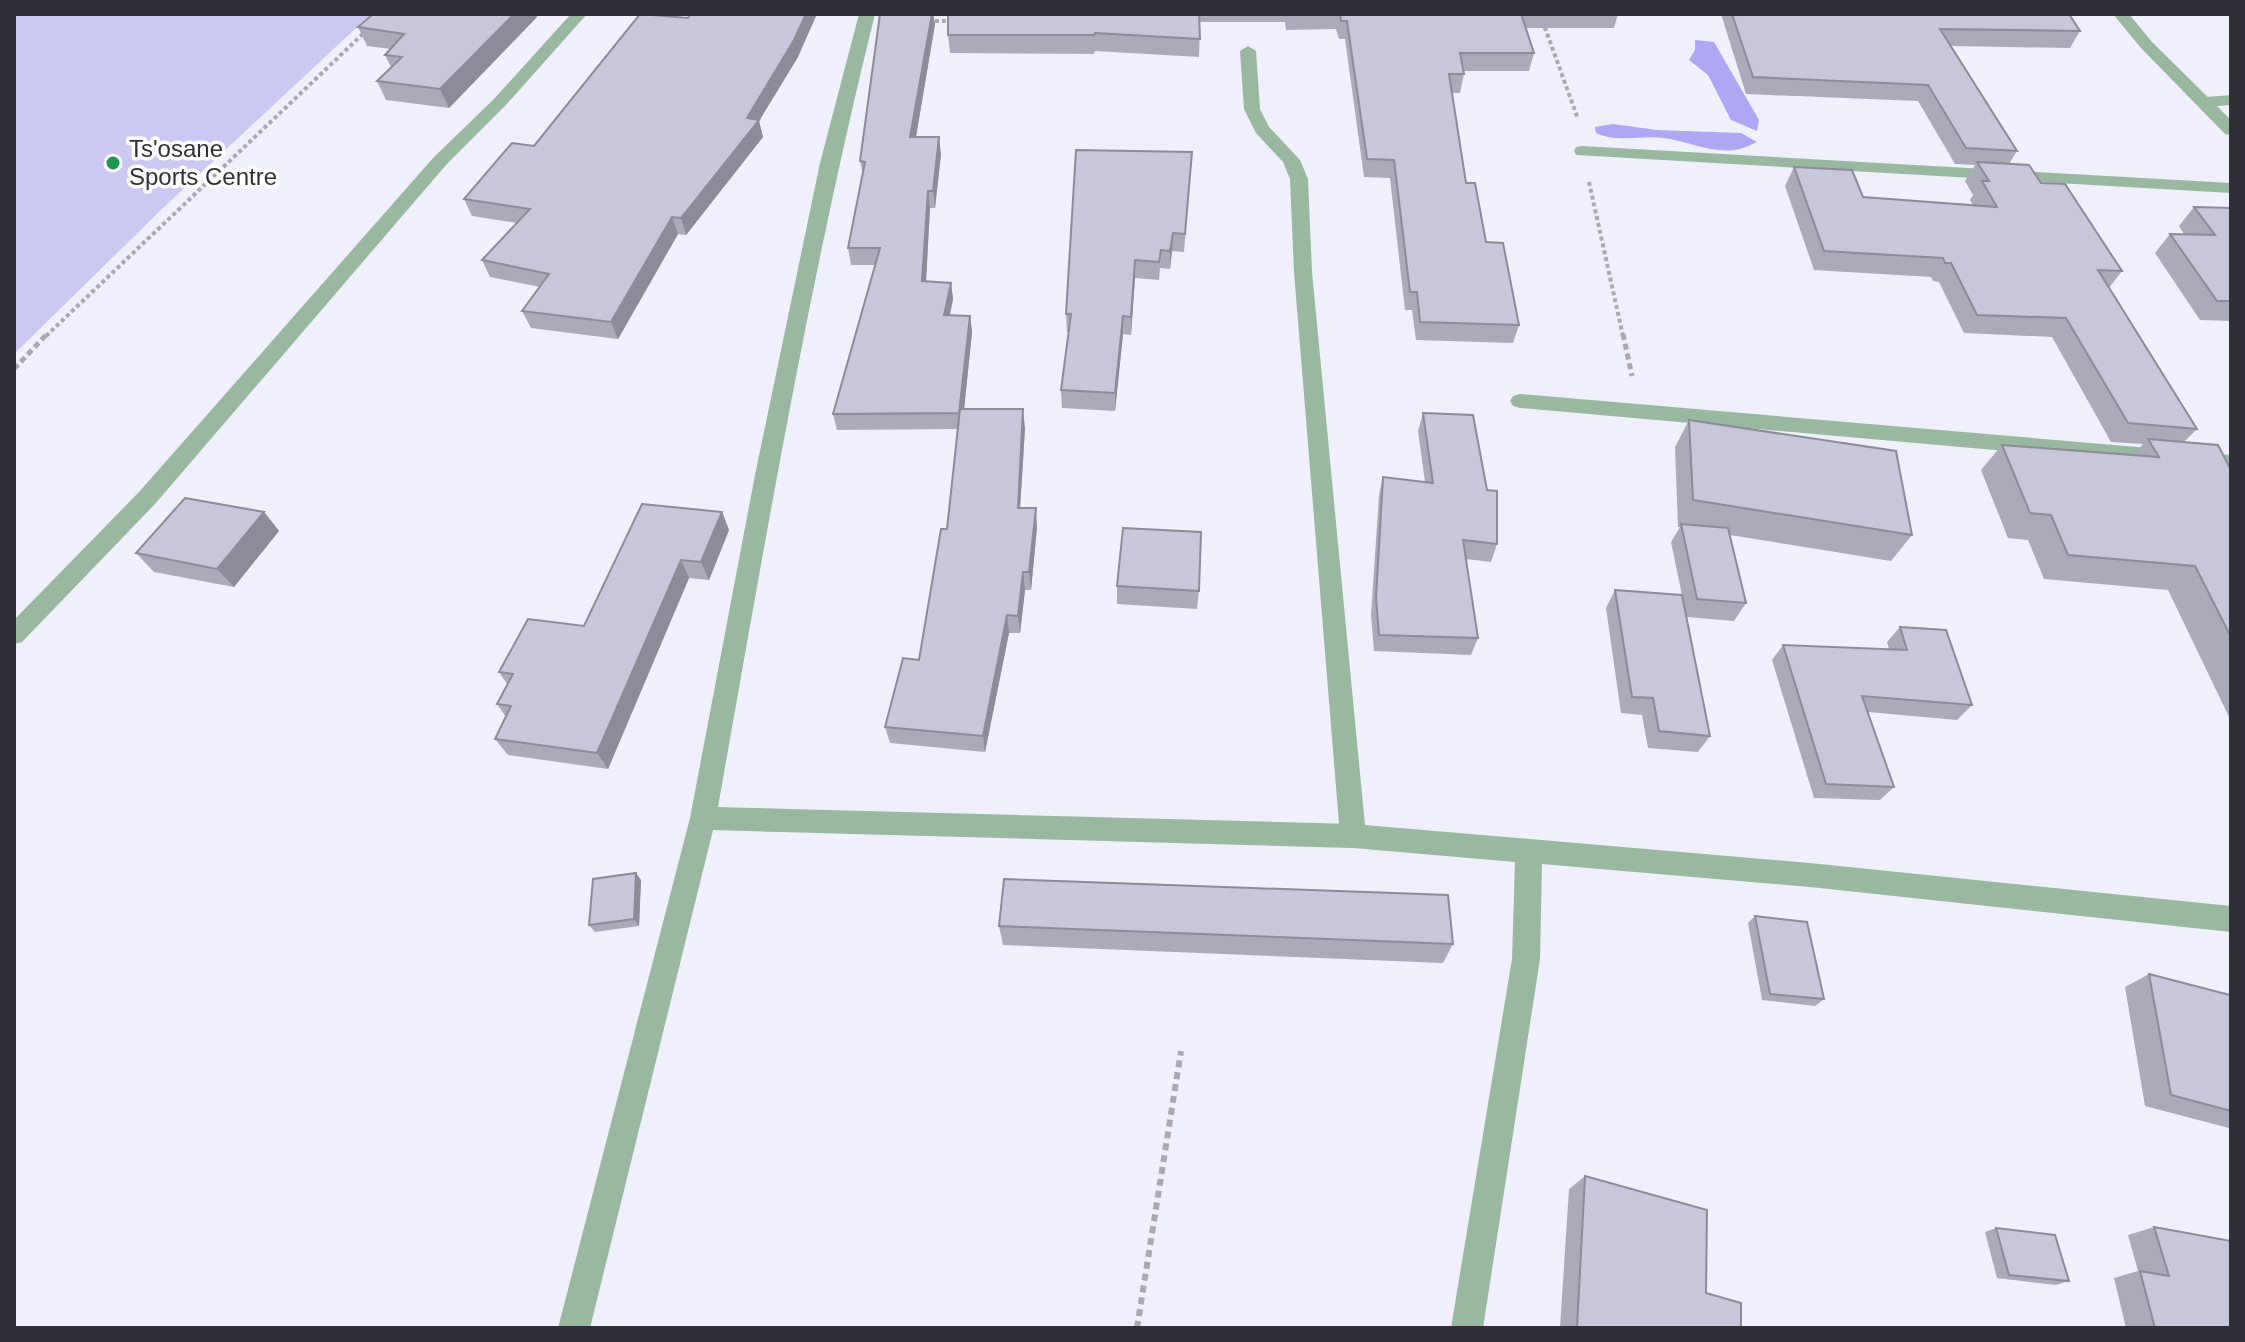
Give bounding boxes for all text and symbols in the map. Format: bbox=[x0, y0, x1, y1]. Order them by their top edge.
place label: Ts'osane Sports Centre bbox=[129, 135, 277, 190]
marker: Ts'osane Sports Centre bbox=[104, 154, 122, 172]

